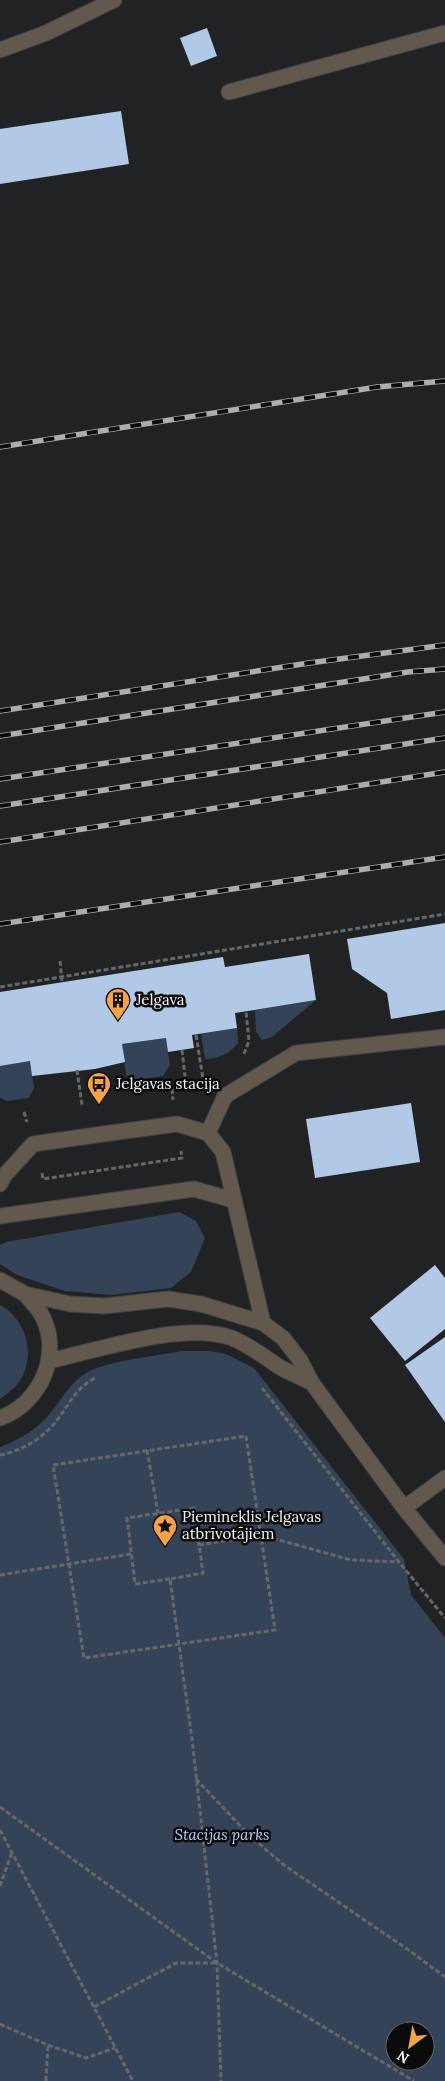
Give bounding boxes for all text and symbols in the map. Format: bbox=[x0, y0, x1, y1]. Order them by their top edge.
building icon: Jelgava bbox=[105, 987, 131, 1021]
place label: Jelgava bbox=[135, 990, 185, 1009]
bus stop icon: Jelgavas stacija bbox=[86, 1071, 112, 1105]
place label: Jelgavas stacija bbox=[115, 1074, 220, 1093]
place label: Piemineklis Jelgavas atbrīvotājiem bbox=[182, 1507, 321, 1543]
place icon: Piemineklis Jelgavas atbrīvotājiem bbox=[152, 1513, 178, 1547]
park label: Stacijas parks bbox=[175, 1825, 269, 1844]
north arrow bbox=[385, 2021, 435, 2071]
text: N bbox=[394, 2046, 412, 2068]

